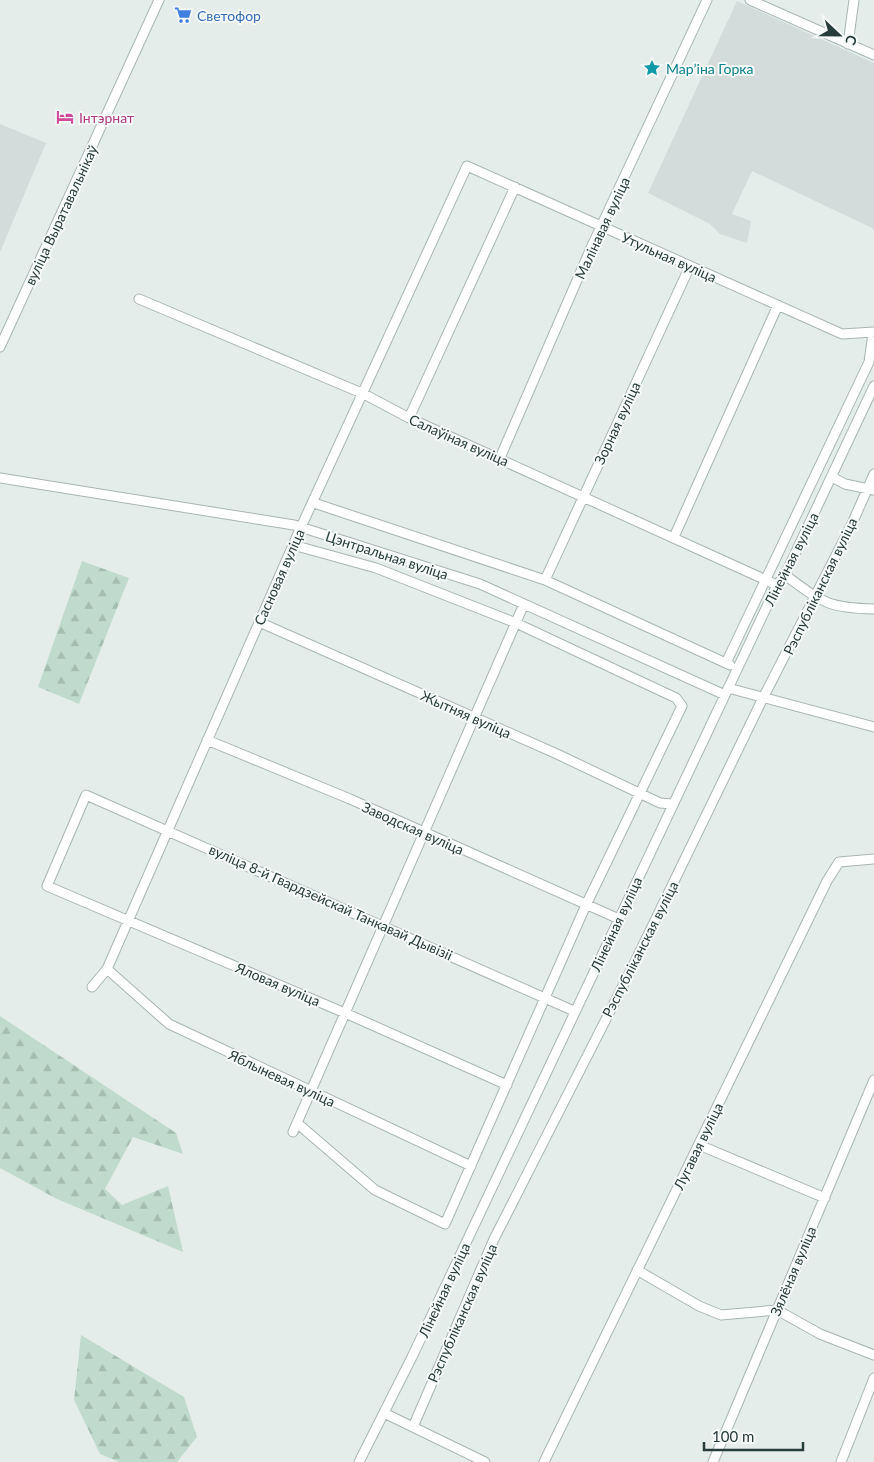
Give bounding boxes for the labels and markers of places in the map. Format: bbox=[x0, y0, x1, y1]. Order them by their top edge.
supermarket icon: Светофор bbox=[173, 5, 193, 25]
place label: Светофор bbox=[197, 7, 261, 24]
place icon: Марʼіна Горка bbox=[642, 58, 662, 78]
place label: Марʼіна Горка bbox=[666, 60, 753, 77]
hotel icon: Інтэрнат bbox=[55, 107, 75, 127]
place label: Інтэрнат bbox=[79, 109, 134, 126]

